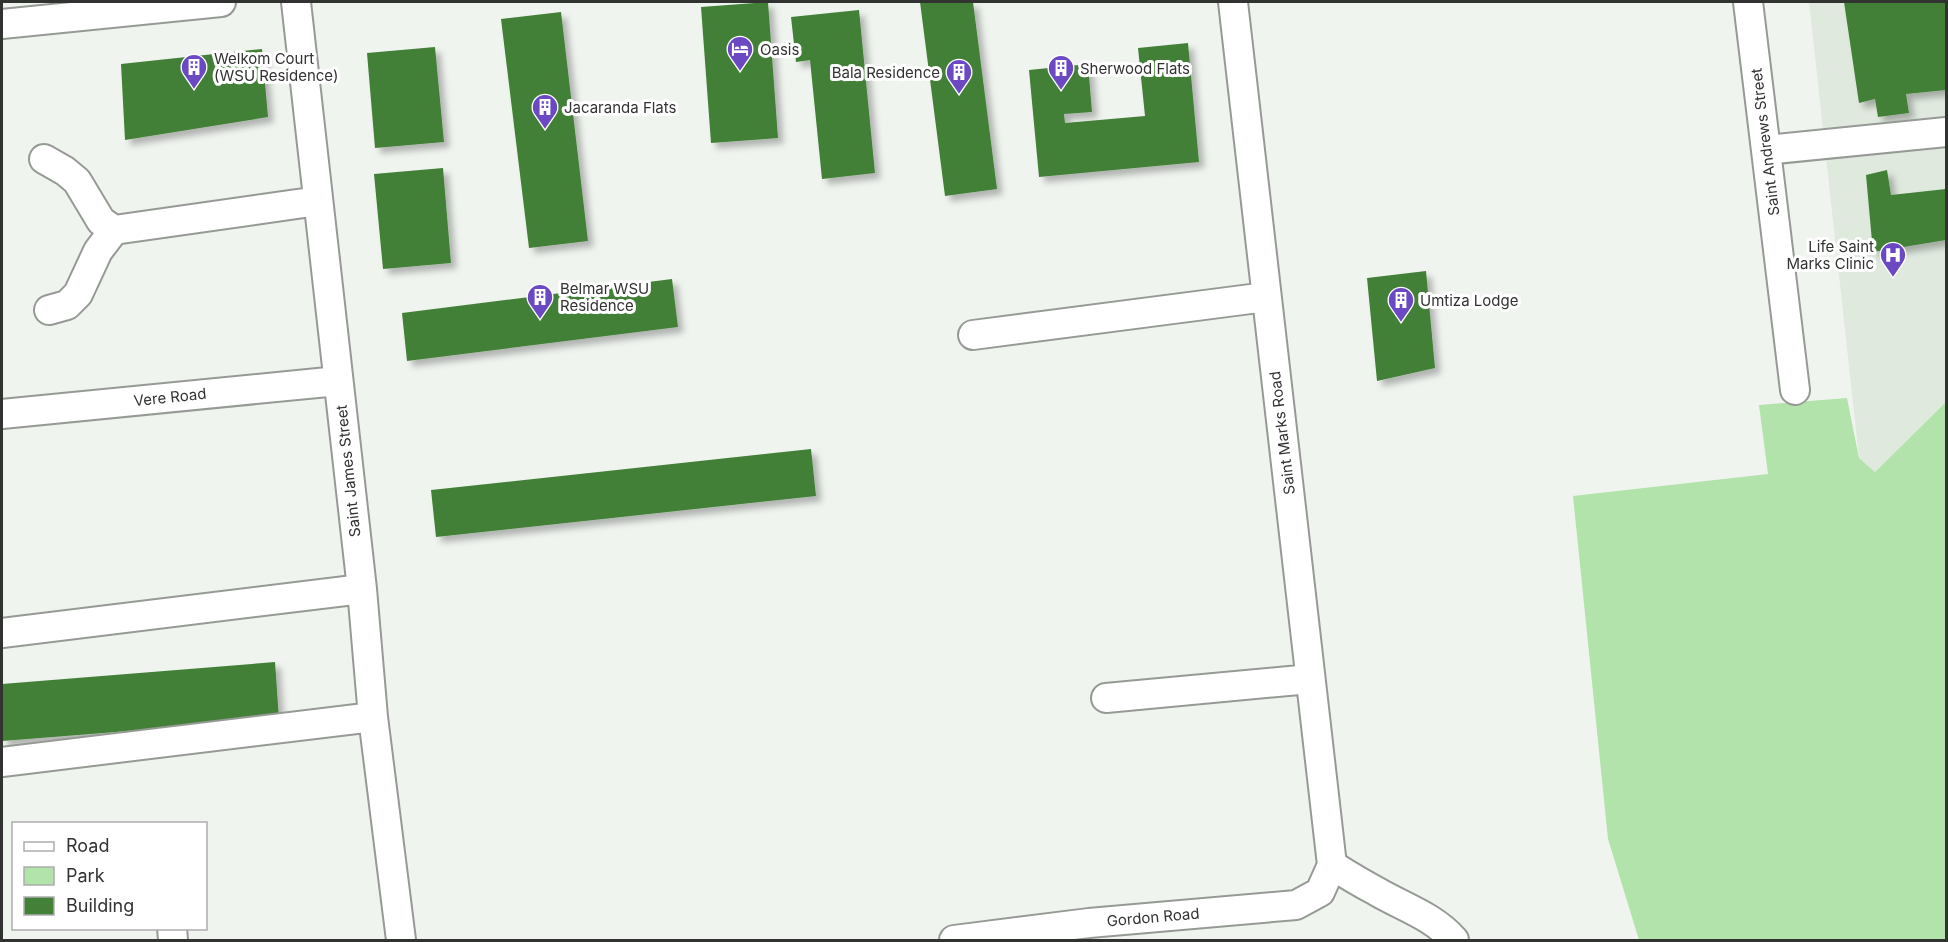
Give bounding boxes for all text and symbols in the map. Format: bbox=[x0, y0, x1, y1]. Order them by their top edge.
hotel icon: Oasis bbox=[725, 34, 755, 72]
place label: Oasis bbox=[760, 40, 799, 59]
place label: Welkom Court (WSU Residence) bbox=[214, 49, 338, 85]
building icon: Welkom Court (WSU Residence) bbox=[179, 52, 209, 90]
building icon: Sherwood Flats bbox=[1046, 53, 1076, 91]
building icon: Bala Residence bbox=[944, 57, 974, 95]
place label: Sherwood Flats bbox=[1080, 59, 1190, 78]
place label: Bala Residence bbox=[832, 63, 940, 82]
street label: Saint Andrews Street bbox=[1747, 67, 1783, 217]
building icon: Jacaranda Flats bbox=[530, 92, 560, 130]
place label: Jacaranda Flats bbox=[564, 98, 677, 117]
place label: Life Saint Marks Clinic bbox=[1786, 237, 1874, 273]
hospital icon: Life Saint Marks Clinic bbox=[1878, 240, 1908, 278]
place label: Belmar WSU Residence bbox=[560, 279, 649, 315]
building icon: Belmar WSU Residence bbox=[525, 282, 555, 320]
building icon: Umtiza Lodge bbox=[1386, 285, 1416, 323]
place label: Umtiza Lodge bbox=[1420, 291, 1518, 310]
street label: Saint Marks Road bbox=[1265, 370, 1299, 496]
street label: Vere Road bbox=[133, 384, 207, 410]
street label: Saint James Street bbox=[332, 404, 364, 538]
legend bbox=[12, 822, 207, 930]
text: Road bbox=[66, 835, 109, 856]
text: Park bbox=[66, 865, 105, 886]
text: Building bbox=[66, 895, 134, 916]
street label: Gordon Road bbox=[1106, 903, 1200, 931]

